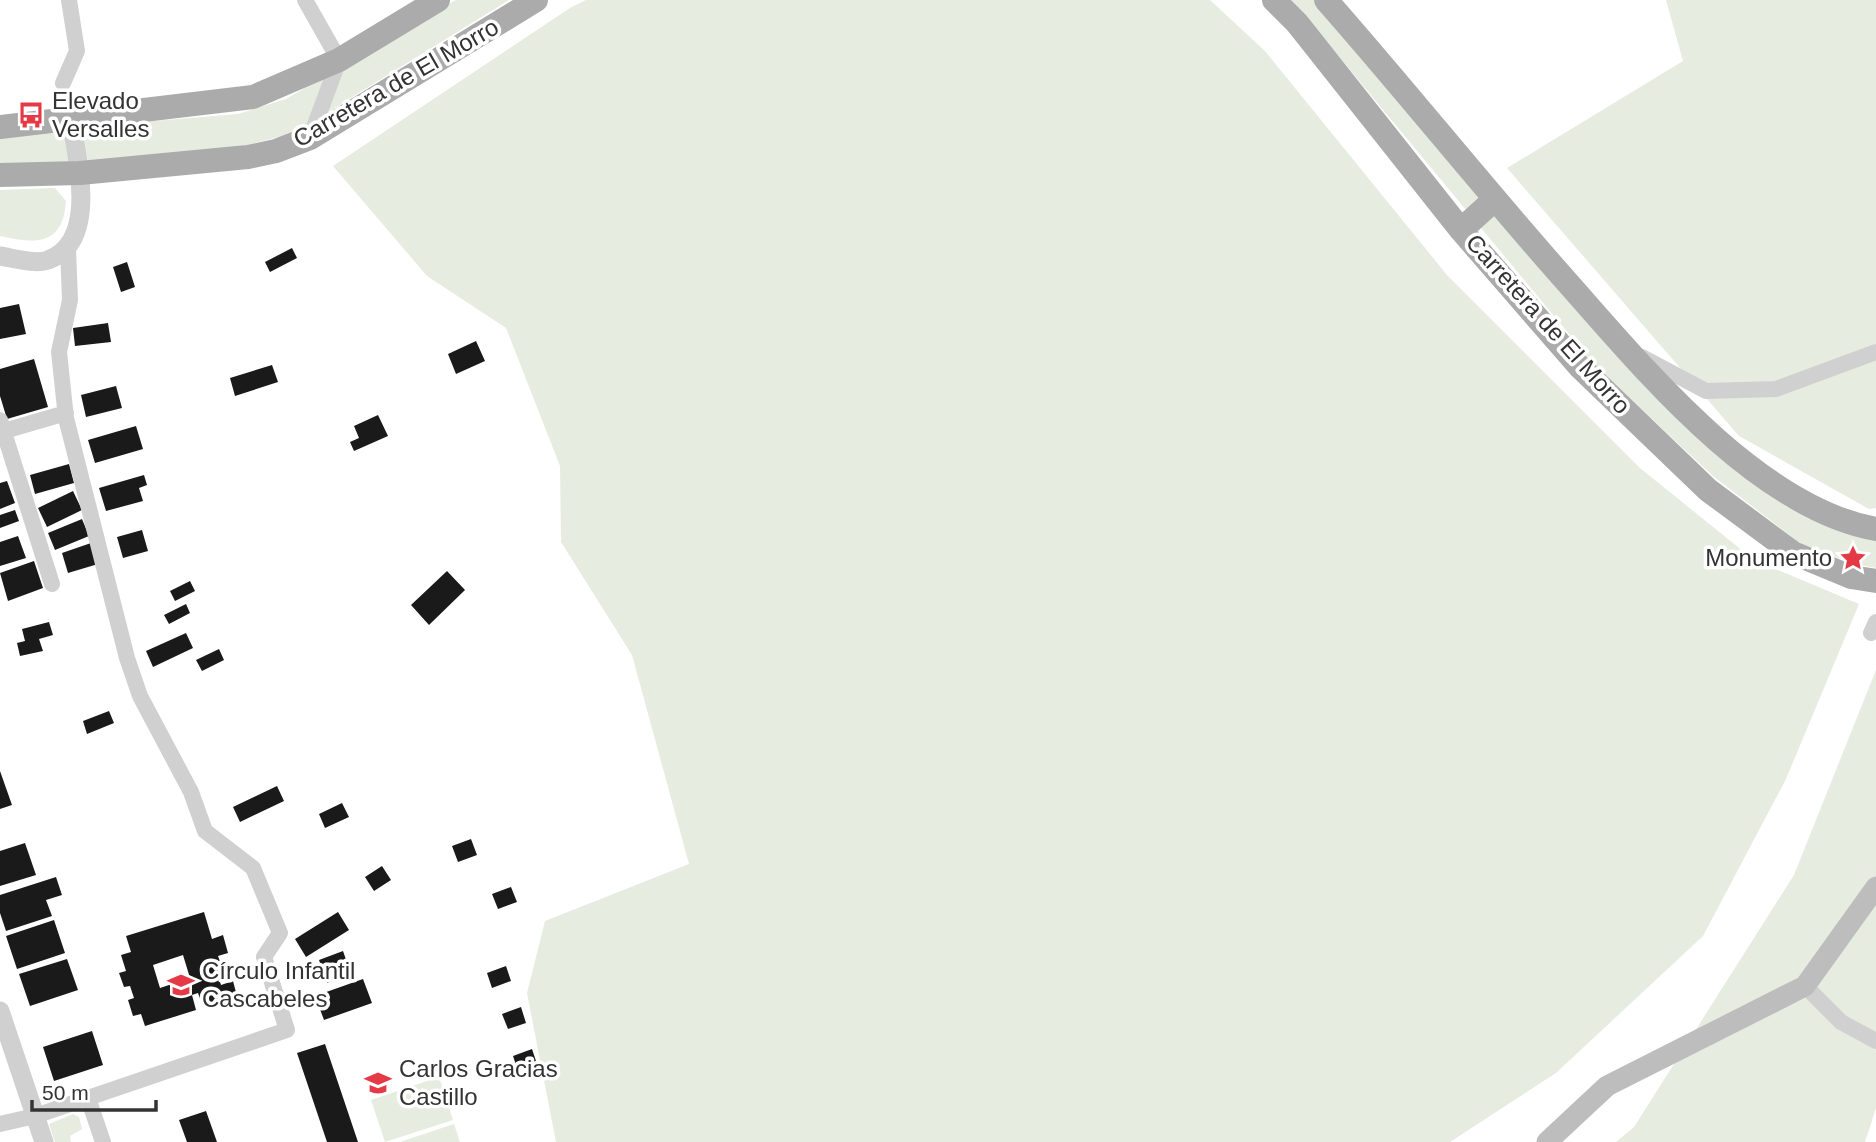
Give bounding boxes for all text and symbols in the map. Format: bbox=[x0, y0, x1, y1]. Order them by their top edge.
street label: Carretera de El Morro bbox=[289, 13, 503, 152]
place label: Elevado Versalles bbox=[52, 87, 149, 142]
bus stop icon: Elevado Versalles bbox=[16, 100, 46, 130]
street label: Carretera de El Morro bbox=[1461, 228, 1636, 419]
place icon: Monumento bbox=[1838, 543, 1868, 573]
place label: Monumento bbox=[1705, 544, 1832, 571]
place label: Círculo Infantil Cascabeles bbox=[202, 957, 355, 1012]
school or university icon: Círculo Infantil Cascabeles bbox=[166, 970, 196, 1000]
place label: Carlos Gracias Castillo bbox=[399, 1055, 558, 1110]
scale bar bbox=[32, 1068, 156, 1112]
school or university icon: Carlos Gracias Castillo bbox=[363, 1068, 393, 1098]
text: 50 m bbox=[42, 1081, 89, 1104]

